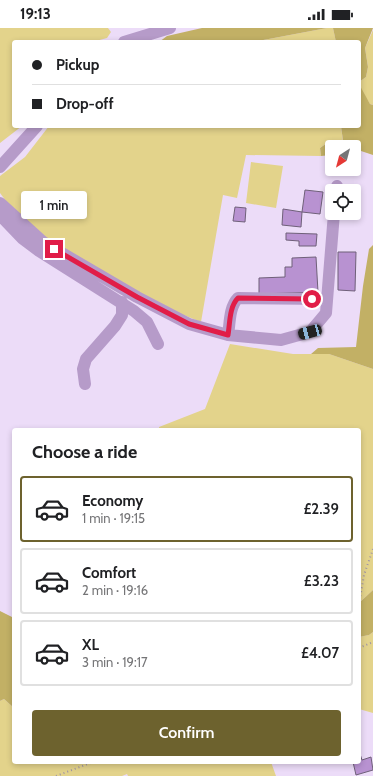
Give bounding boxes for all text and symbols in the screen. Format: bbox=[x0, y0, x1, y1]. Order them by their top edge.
text: 19:13 bbox=[20, 5, 51, 23]
text: Pickup bbox=[56, 56, 99, 74]
text: Drop-off bbox=[56, 95, 114, 113]
north arrow bbox=[325, 140, 361, 176]
map controls bbox=[325, 140, 361, 220]
button: locate bbox=[325, 184, 361, 220]
callout: 1 min bbox=[21, 191, 87, 219]
text: 1 min bbox=[39, 197, 69, 213]
route end bbox=[45, 240, 63, 258]
route start bbox=[303, 290, 321, 308]
car bbox=[297, 323, 323, 341]
text: Choose a ride bbox=[32, 441, 137, 463]
icon: car bbox=[34, 491, 70, 527]
text: Economy bbox=[82, 492, 143, 510]
text: £2.39 bbox=[303, 500, 339, 518]
text: 1 min · 19:15 bbox=[82, 510, 145, 526]
icon: car bbox=[34, 563, 70, 599]
text: Comfort bbox=[82, 564, 136, 582]
text: £3.23 bbox=[304, 572, 339, 590]
text: 2 min · 19:16 bbox=[82, 582, 148, 598]
icon: car bbox=[34, 635, 70, 671]
text: XL bbox=[82, 636, 99, 654]
text: £4.07 bbox=[301, 644, 339, 662]
text: 3 min · 19:17 bbox=[82, 654, 147, 670]
button: Confirm bbox=[32, 710, 341, 756]

